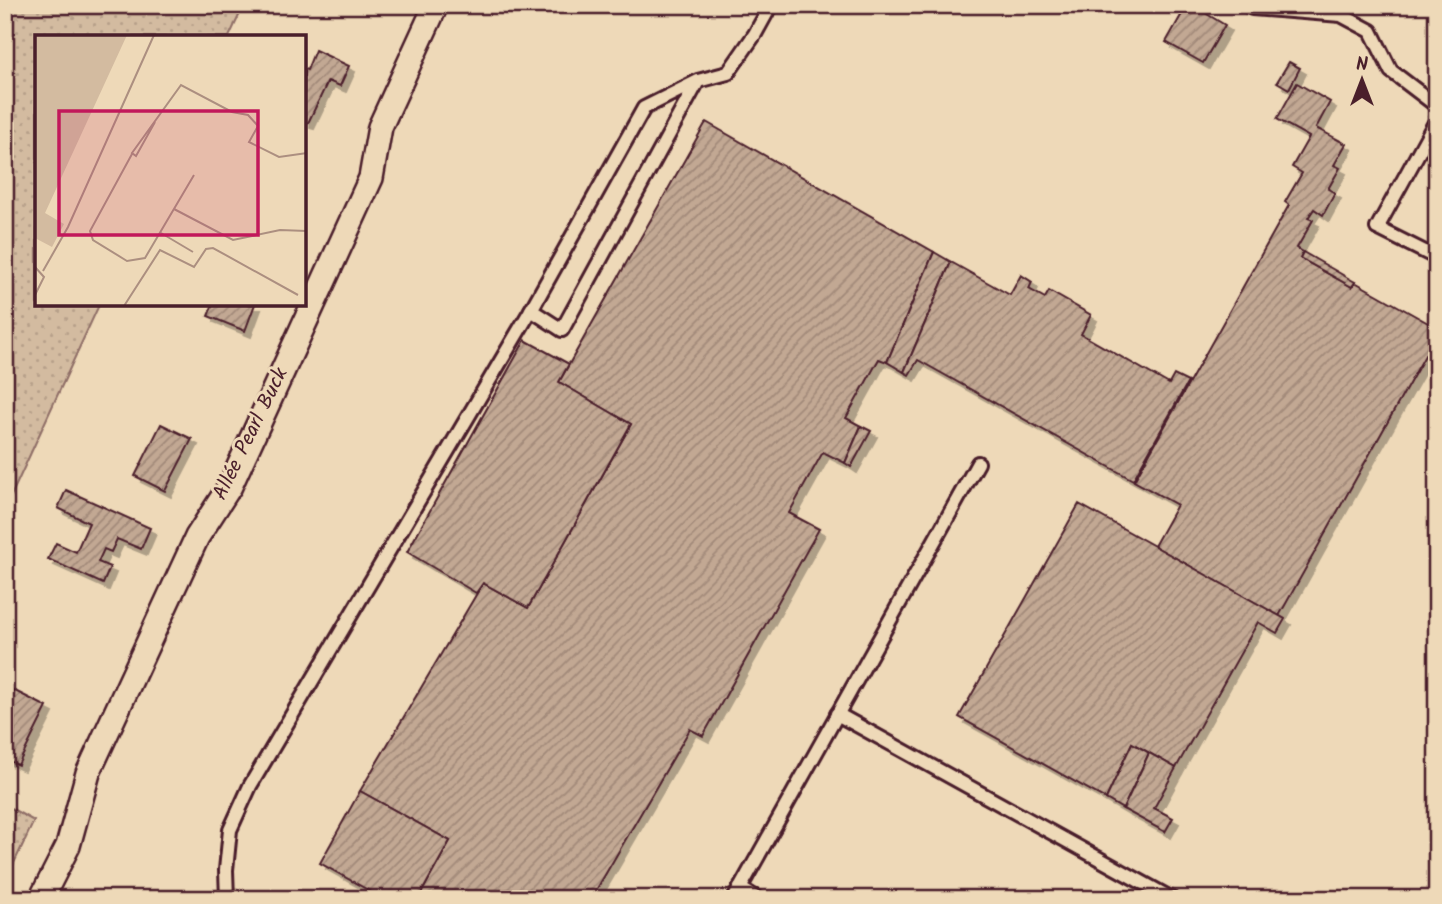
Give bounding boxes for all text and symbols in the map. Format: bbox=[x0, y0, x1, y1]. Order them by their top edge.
inset map bbox=[35, 35, 306, 306]
north arrow bbox=[1326, 46, 1396, 116]
text: N bbox=[1356, 50, 1368, 80]
street label: Allée Pearl Buck bbox=[205, 362, 297, 506]

